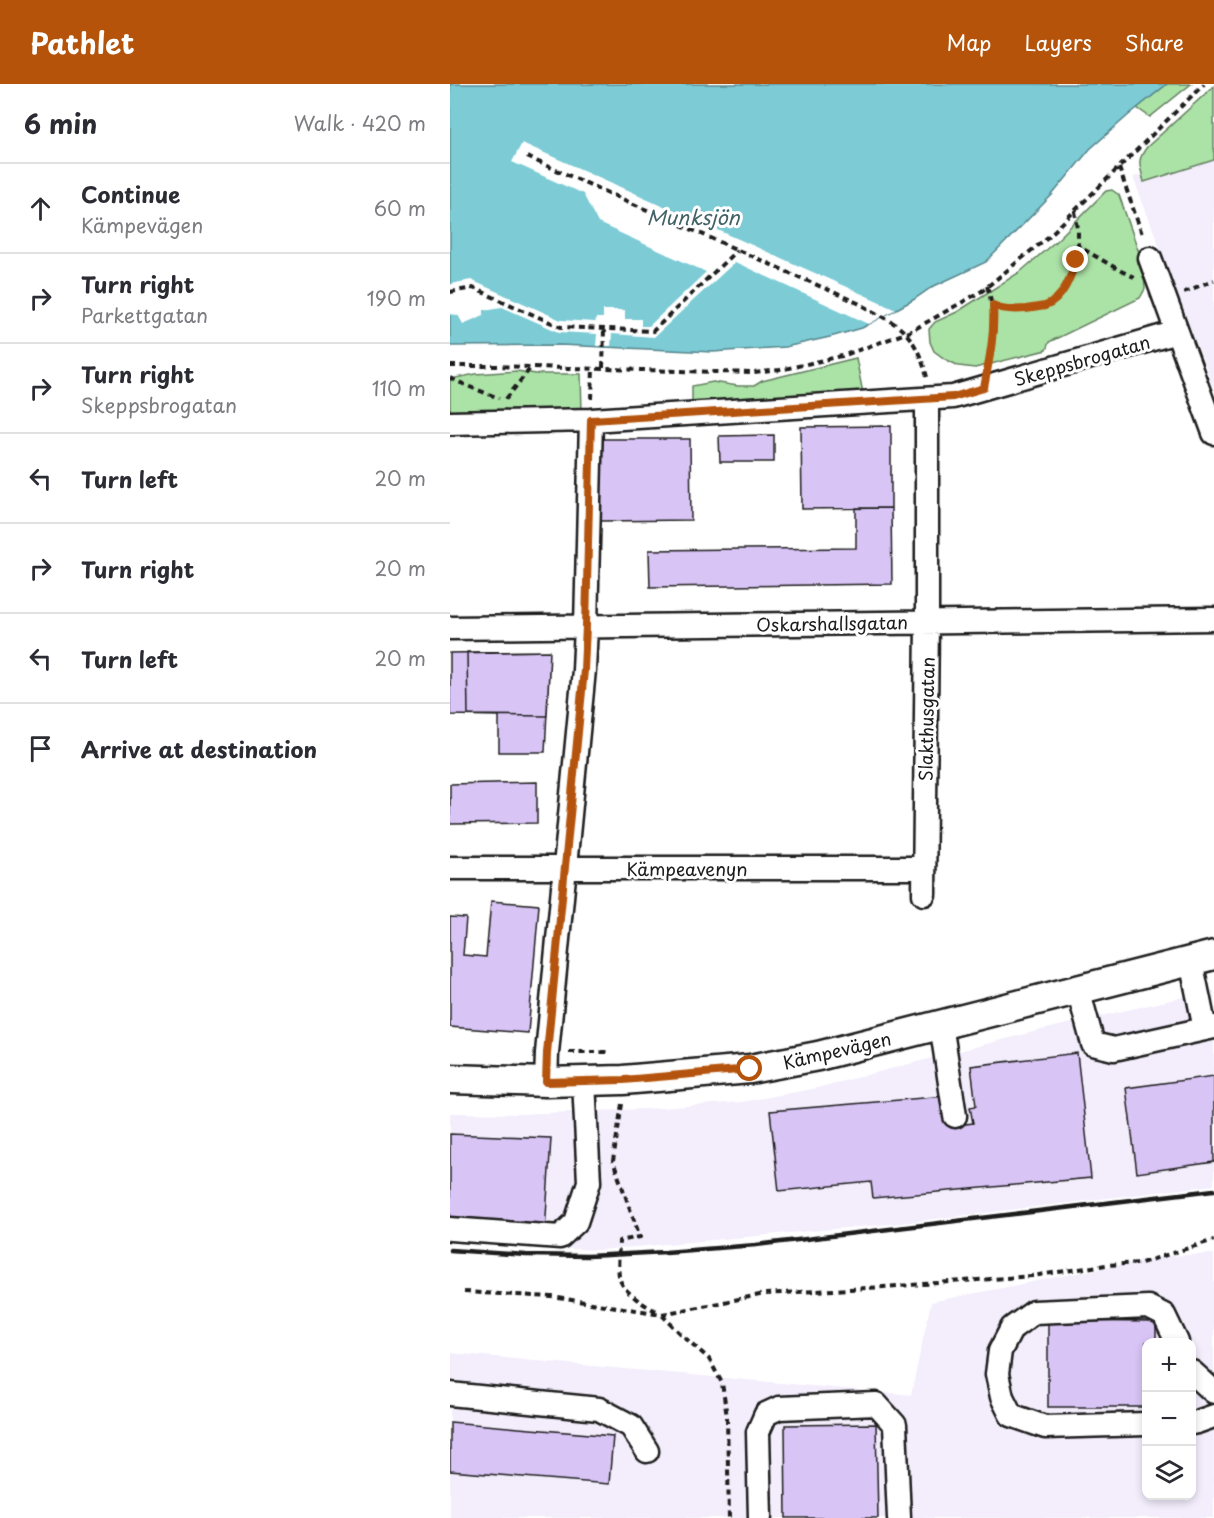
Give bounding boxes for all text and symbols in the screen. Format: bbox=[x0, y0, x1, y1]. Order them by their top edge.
text: Pathlet bbox=[30, 21, 134, 64]
text: Map bbox=[947, 26, 991, 58]
text: Layers bbox=[1024, 26, 1092, 58]
text: Share bbox=[1125, 26, 1184, 58]
text: 6 min bbox=[24, 104, 97, 143]
text: Walk · 420 m bbox=[294, 108, 426, 138]
text: Continue bbox=[81, 177, 180, 210]
icon: ahead bbox=[24, 192, 57, 225]
text: 60 m bbox=[374, 193, 426, 223]
water label: Munksjön bbox=[646, 202, 741, 232]
text: Kämpevägen bbox=[81, 210, 203, 240]
route end bbox=[1062, 246, 1088, 272]
text: Turn right bbox=[81, 267, 194, 300]
icon: right bbox=[24, 282, 57, 315]
text: 190 m bbox=[367, 283, 426, 313]
text: Parkettgatan bbox=[81, 300, 208, 330]
street label: Skeppsbrogatan bbox=[1011, 328, 1153, 392]
text: Turn right bbox=[81, 357, 194, 390]
icon: right bbox=[24, 372, 57, 405]
text: 110 m bbox=[372, 373, 426, 403]
text: Skeppsbrogatan bbox=[81, 390, 237, 420]
icon: left bbox=[24, 462, 57, 495]
text: Turn left bbox=[81, 462, 178, 495]
text: 20 m bbox=[374, 463, 426, 493]
icon: right bbox=[24, 552, 57, 585]
text: Turn right bbox=[81, 552, 194, 585]
text: 20 m bbox=[374, 553, 426, 583]
street label: Oskarshallsgatan bbox=[756, 608, 908, 638]
icon: left bbox=[24, 642, 57, 675]
text: Turn left bbox=[81, 642, 178, 675]
text: 20 m bbox=[374, 643, 426, 673]
street label: Slakthusgatan bbox=[911, 657, 941, 781]
icon: arrive bbox=[24, 732, 57, 765]
text: Arrive at destination bbox=[81, 732, 317, 765]
street label: Kämpeavenyn bbox=[626, 855, 748, 882]
street label: Kämpevägen bbox=[780, 1024, 894, 1076]
route start bbox=[736, 1055, 762, 1081]
map controls bbox=[1142, 1338, 1196, 1500]
button: + bbox=[1142, 1338, 1196, 1392]
button: − bbox=[1142, 1392, 1196, 1446]
button: layers bbox=[1142, 1446, 1196, 1500]

